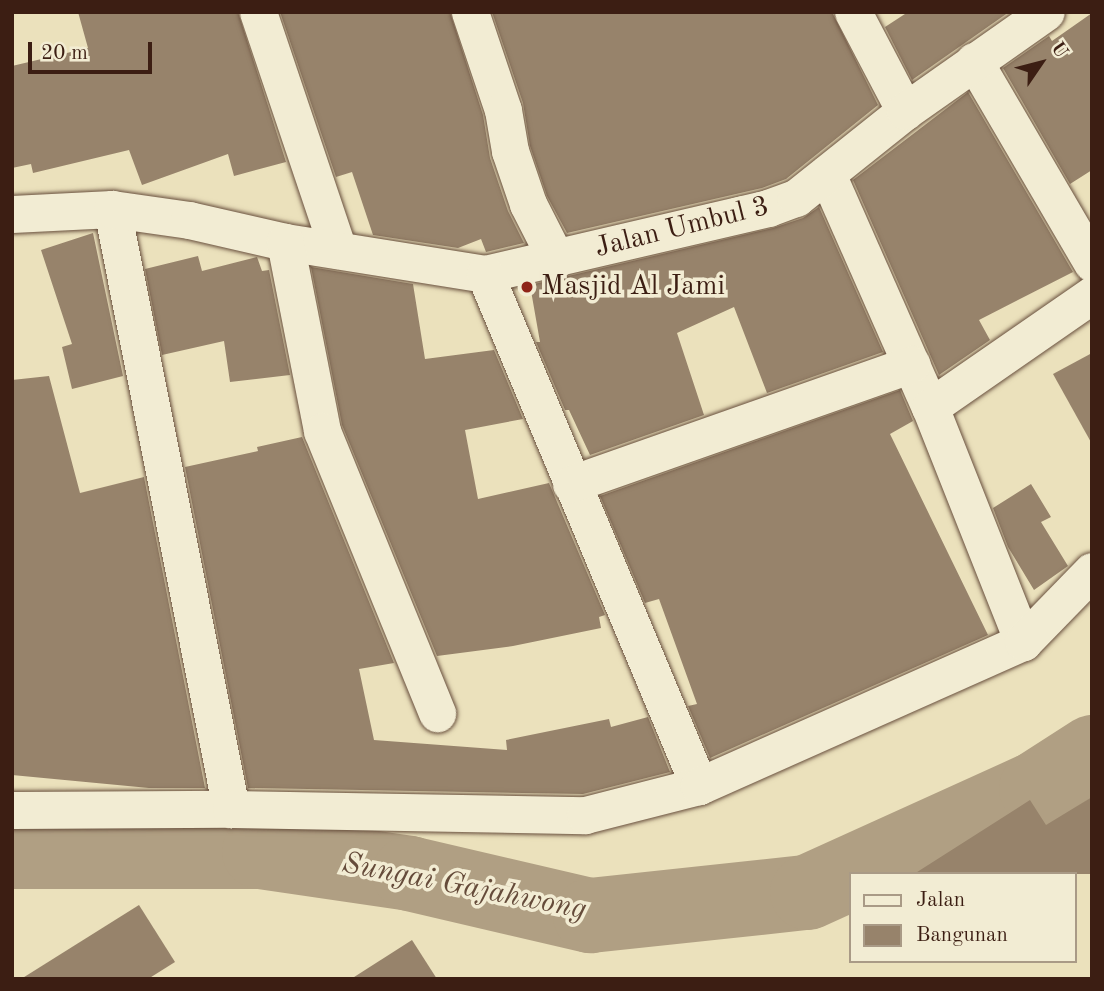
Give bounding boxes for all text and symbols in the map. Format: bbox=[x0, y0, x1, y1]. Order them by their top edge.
scale bar bbox=[32, 28, 156, 72]
north arrow bbox=[1006, 28, 1076, 98]
text: U bbox=[1047, 39, 1071, 62]
text: 20 m bbox=[41, 43, 88, 64]
street label: Jalan Umbul 3 bbox=[591, 190, 773, 266]
place label: Masjid Al Jami bbox=[541, 270, 725, 304]
marker: Masjid Al Jami bbox=[519, 279, 535, 295]
water label: Sungai Gajahwong bbox=[339, 846, 589, 928]
legend bbox=[848, 872, 1076, 963]
text: Jalan bbox=[916, 890, 965, 911]
text: Bangunan bbox=[916, 925, 1008, 946]

